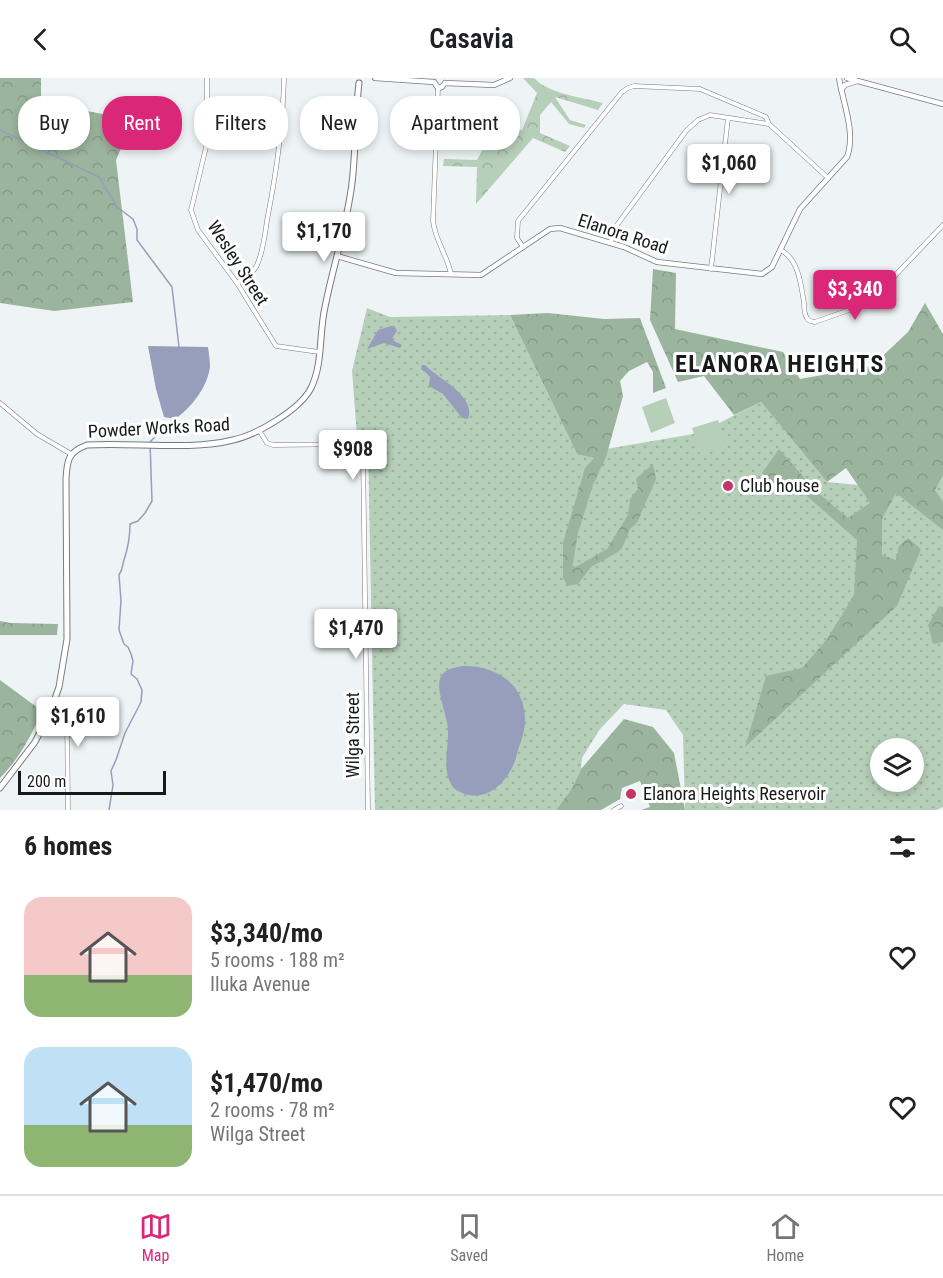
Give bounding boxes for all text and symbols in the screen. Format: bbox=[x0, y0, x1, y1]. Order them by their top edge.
icon: back bbox=[24, 23, 57, 56]
text: Casavia bbox=[429, 23, 514, 55]
icon: search bbox=[886, 23, 919, 56]
chip: Buy bbox=[18, 96, 90, 150]
chip: Rent bbox=[102, 96, 182, 150]
chip: Filters bbox=[194, 96, 288, 150]
chip: New bbox=[300, 96, 378, 150]
chip: Apartment bbox=[390, 96, 520, 150]
pin: $1,060 bbox=[680, 144, 778, 195]
text: $1,060 bbox=[701, 151, 757, 175]
street label: Elanora Road bbox=[575, 209, 671, 258]
pin: $1,170 bbox=[275, 212, 373, 263]
street label: Wesley Street bbox=[203, 217, 273, 309]
text: $1,170 bbox=[296, 219, 352, 243]
pin: $3,340 bbox=[806, 270, 904, 321]
text: $3,340 bbox=[827, 277, 883, 301]
district label: ELANORA HEIGHTS bbox=[675, 350, 885, 378]
street label: Powder Works Road bbox=[87, 413, 230, 442]
pin: $908 bbox=[317, 430, 389, 481]
text: $908 bbox=[333, 437, 373, 461]
place label: Club house bbox=[740, 475, 819, 496]
marker: Club house bbox=[721, 479, 735, 493]
pin: $1,470 bbox=[307, 609, 405, 660]
text: $1,470 bbox=[328, 616, 384, 640]
street label: Wilga Street bbox=[342, 692, 363, 778]
pin: $1,610 bbox=[29, 697, 127, 748]
text: $1,610 bbox=[50, 704, 106, 728]
map controls bbox=[870, 738, 924, 792]
button: layers bbox=[870, 738, 924, 792]
scale bar bbox=[18, 768, 166, 796]
text: 200 m bbox=[27, 772, 66, 791]
place label: Elanora Heights Reservoir bbox=[643, 783, 826, 804]
marker: Elanora Heights Reservoir bbox=[624, 787, 638, 801]
icon: filters bbox=[886, 830, 919, 863]
text: 6 homes bbox=[24, 831, 112, 861]
text: $3,340/mo bbox=[210, 918, 323, 948]
icon: home bbox=[72, 921, 144, 993]
icon: heart bbox=[886, 941, 919, 974]
text: 5 rooms · 188 m² bbox=[210, 948, 345, 972]
text: Iluka Avenue bbox=[210, 972, 310, 996]
text: $1,470/mo bbox=[210, 1068, 323, 1098]
icon: home bbox=[72, 1071, 144, 1143]
icon: heart bbox=[886, 1091, 919, 1124]
text: 2 rooms · 78 m² bbox=[210, 1098, 335, 1122]
text: Wilga Street bbox=[210, 1122, 305, 1146]
tab: Map bbox=[139, 1210, 172, 1265]
tab: Saved bbox=[450, 1210, 488, 1265]
tab: Home bbox=[766, 1210, 804, 1265]

